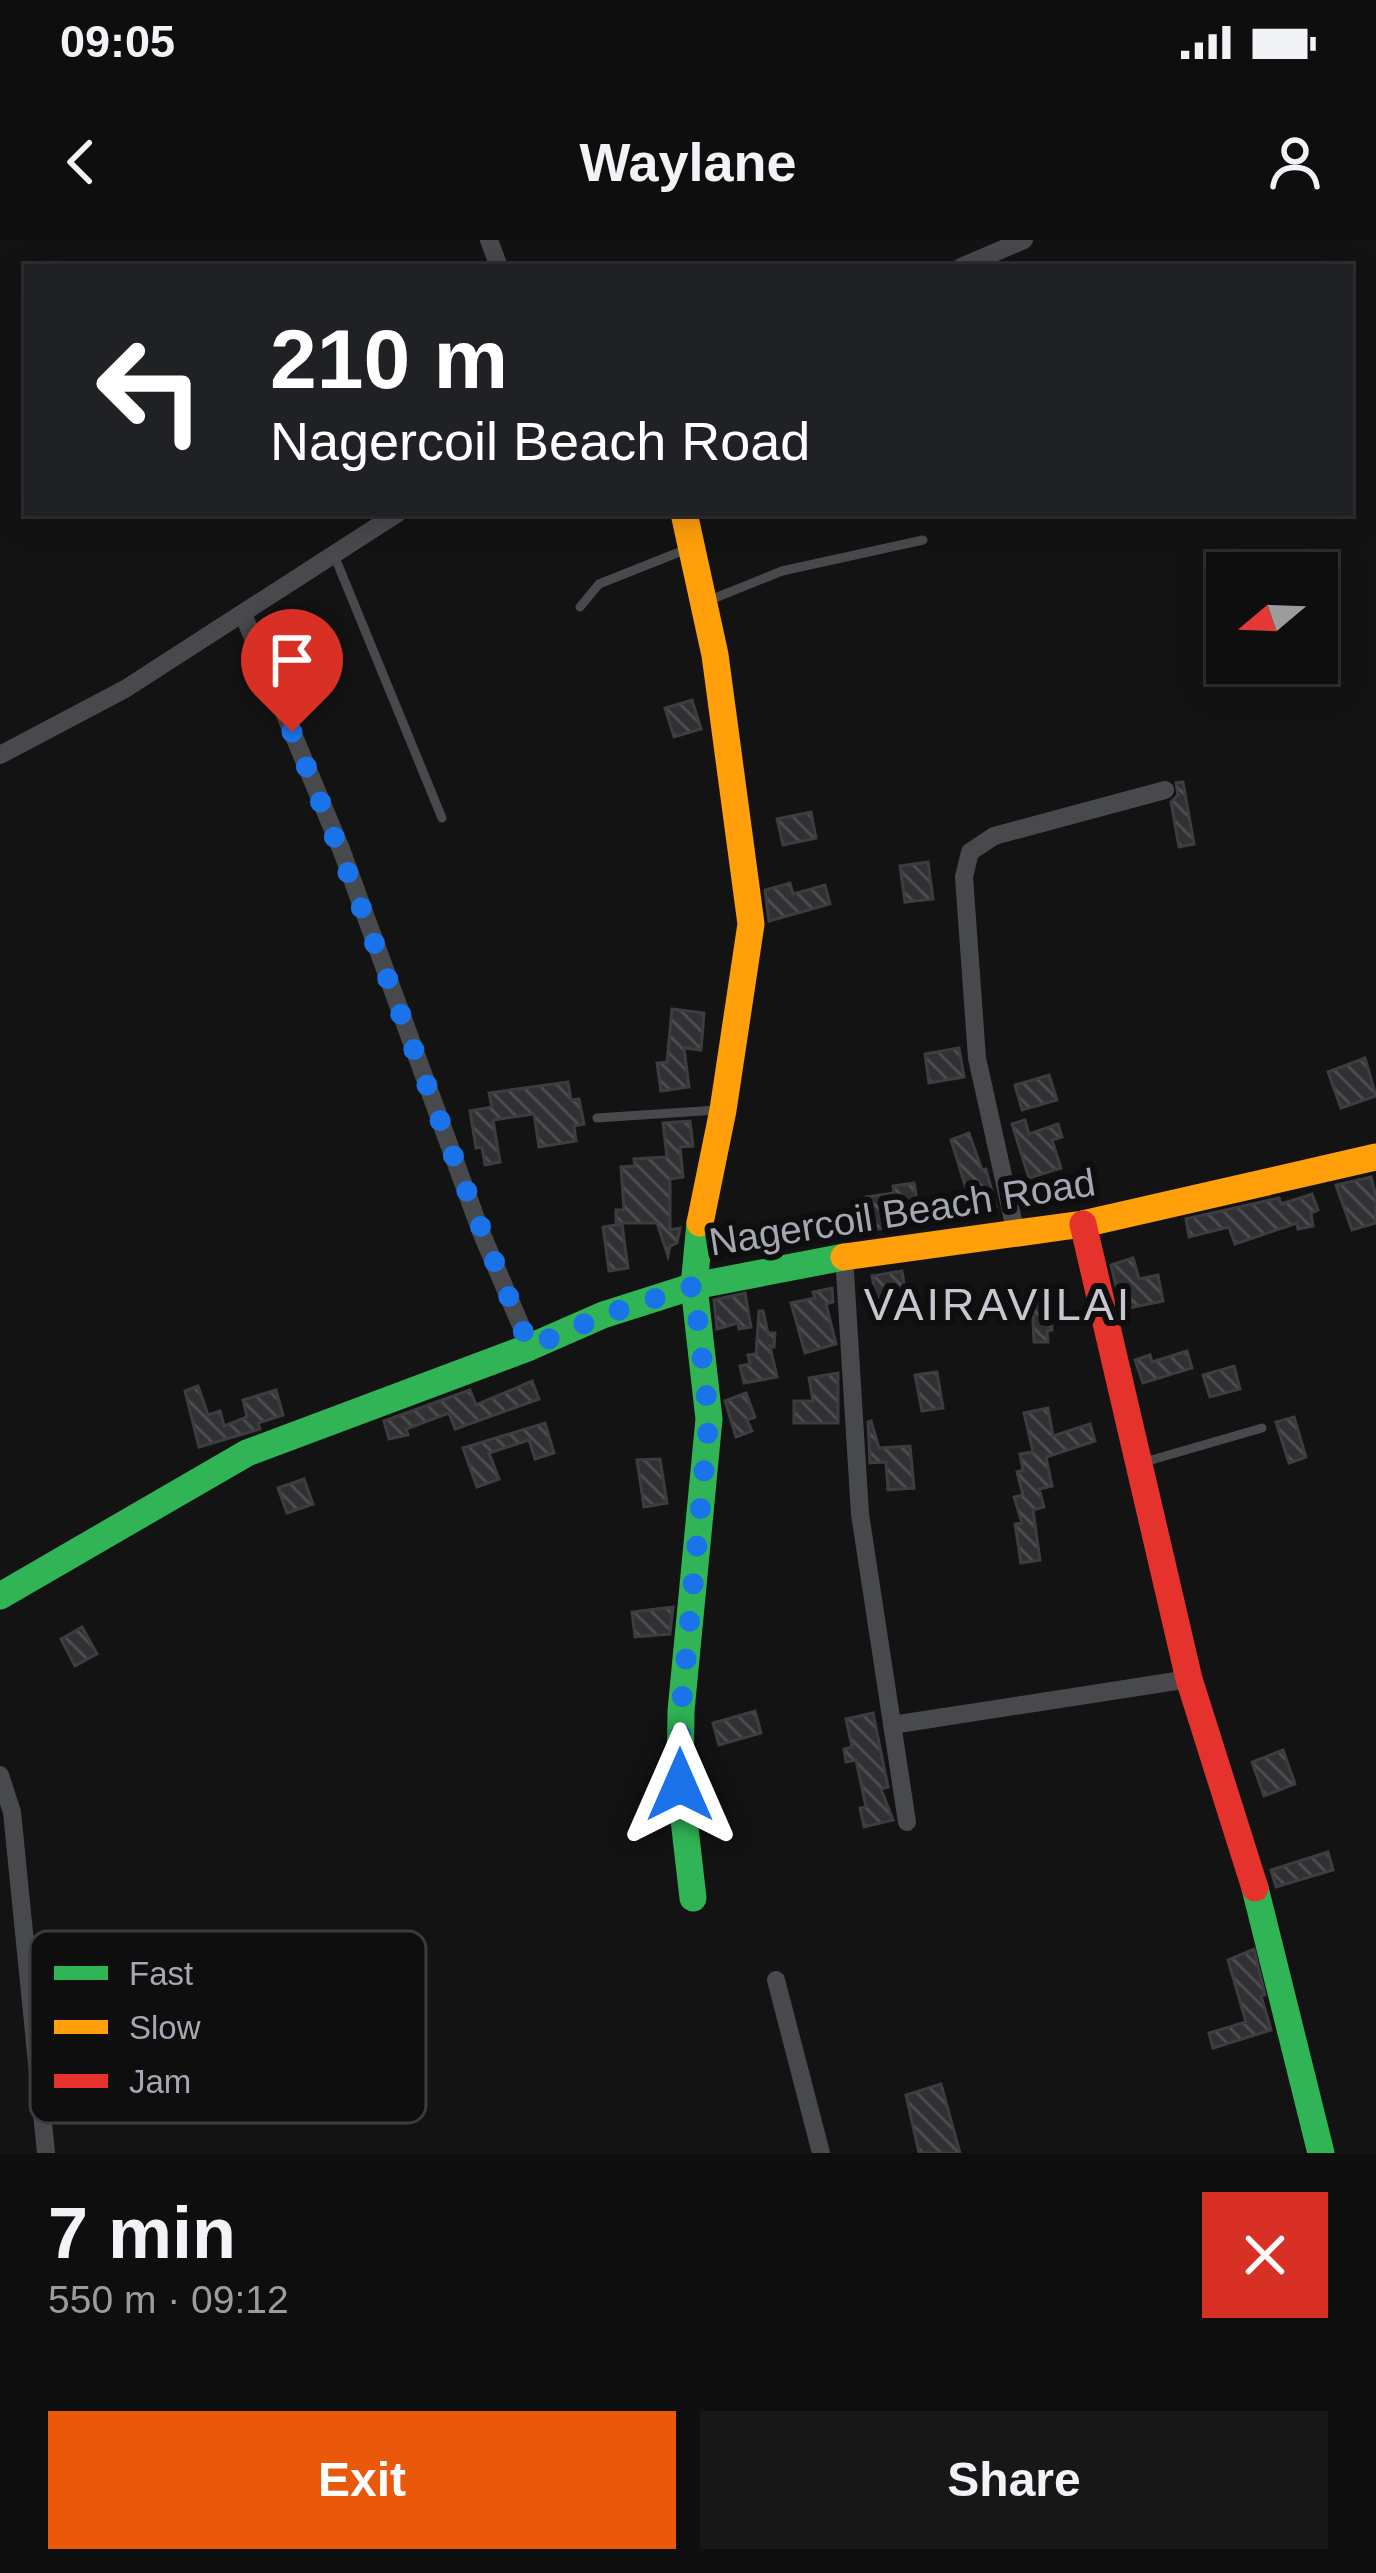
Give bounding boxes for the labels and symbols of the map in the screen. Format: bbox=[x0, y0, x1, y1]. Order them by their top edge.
north arrow bbox=[1206, 552, 1338, 684]
pin bbox=[241, 609, 343, 732]
street label: Nagercoil Beach Road bbox=[706, 1160, 1098, 1264]
district label: VAIRAVILAI bbox=[864, 1279, 1132, 1330]
position arrow bbox=[617, 1722, 743, 1848]
legend bbox=[30, 1931, 426, 2123]
text: Fast bbox=[129, 1955, 193, 1992]
text: Slow bbox=[129, 2009, 201, 2046]
text: Jam bbox=[129, 2063, 191, 2100]

